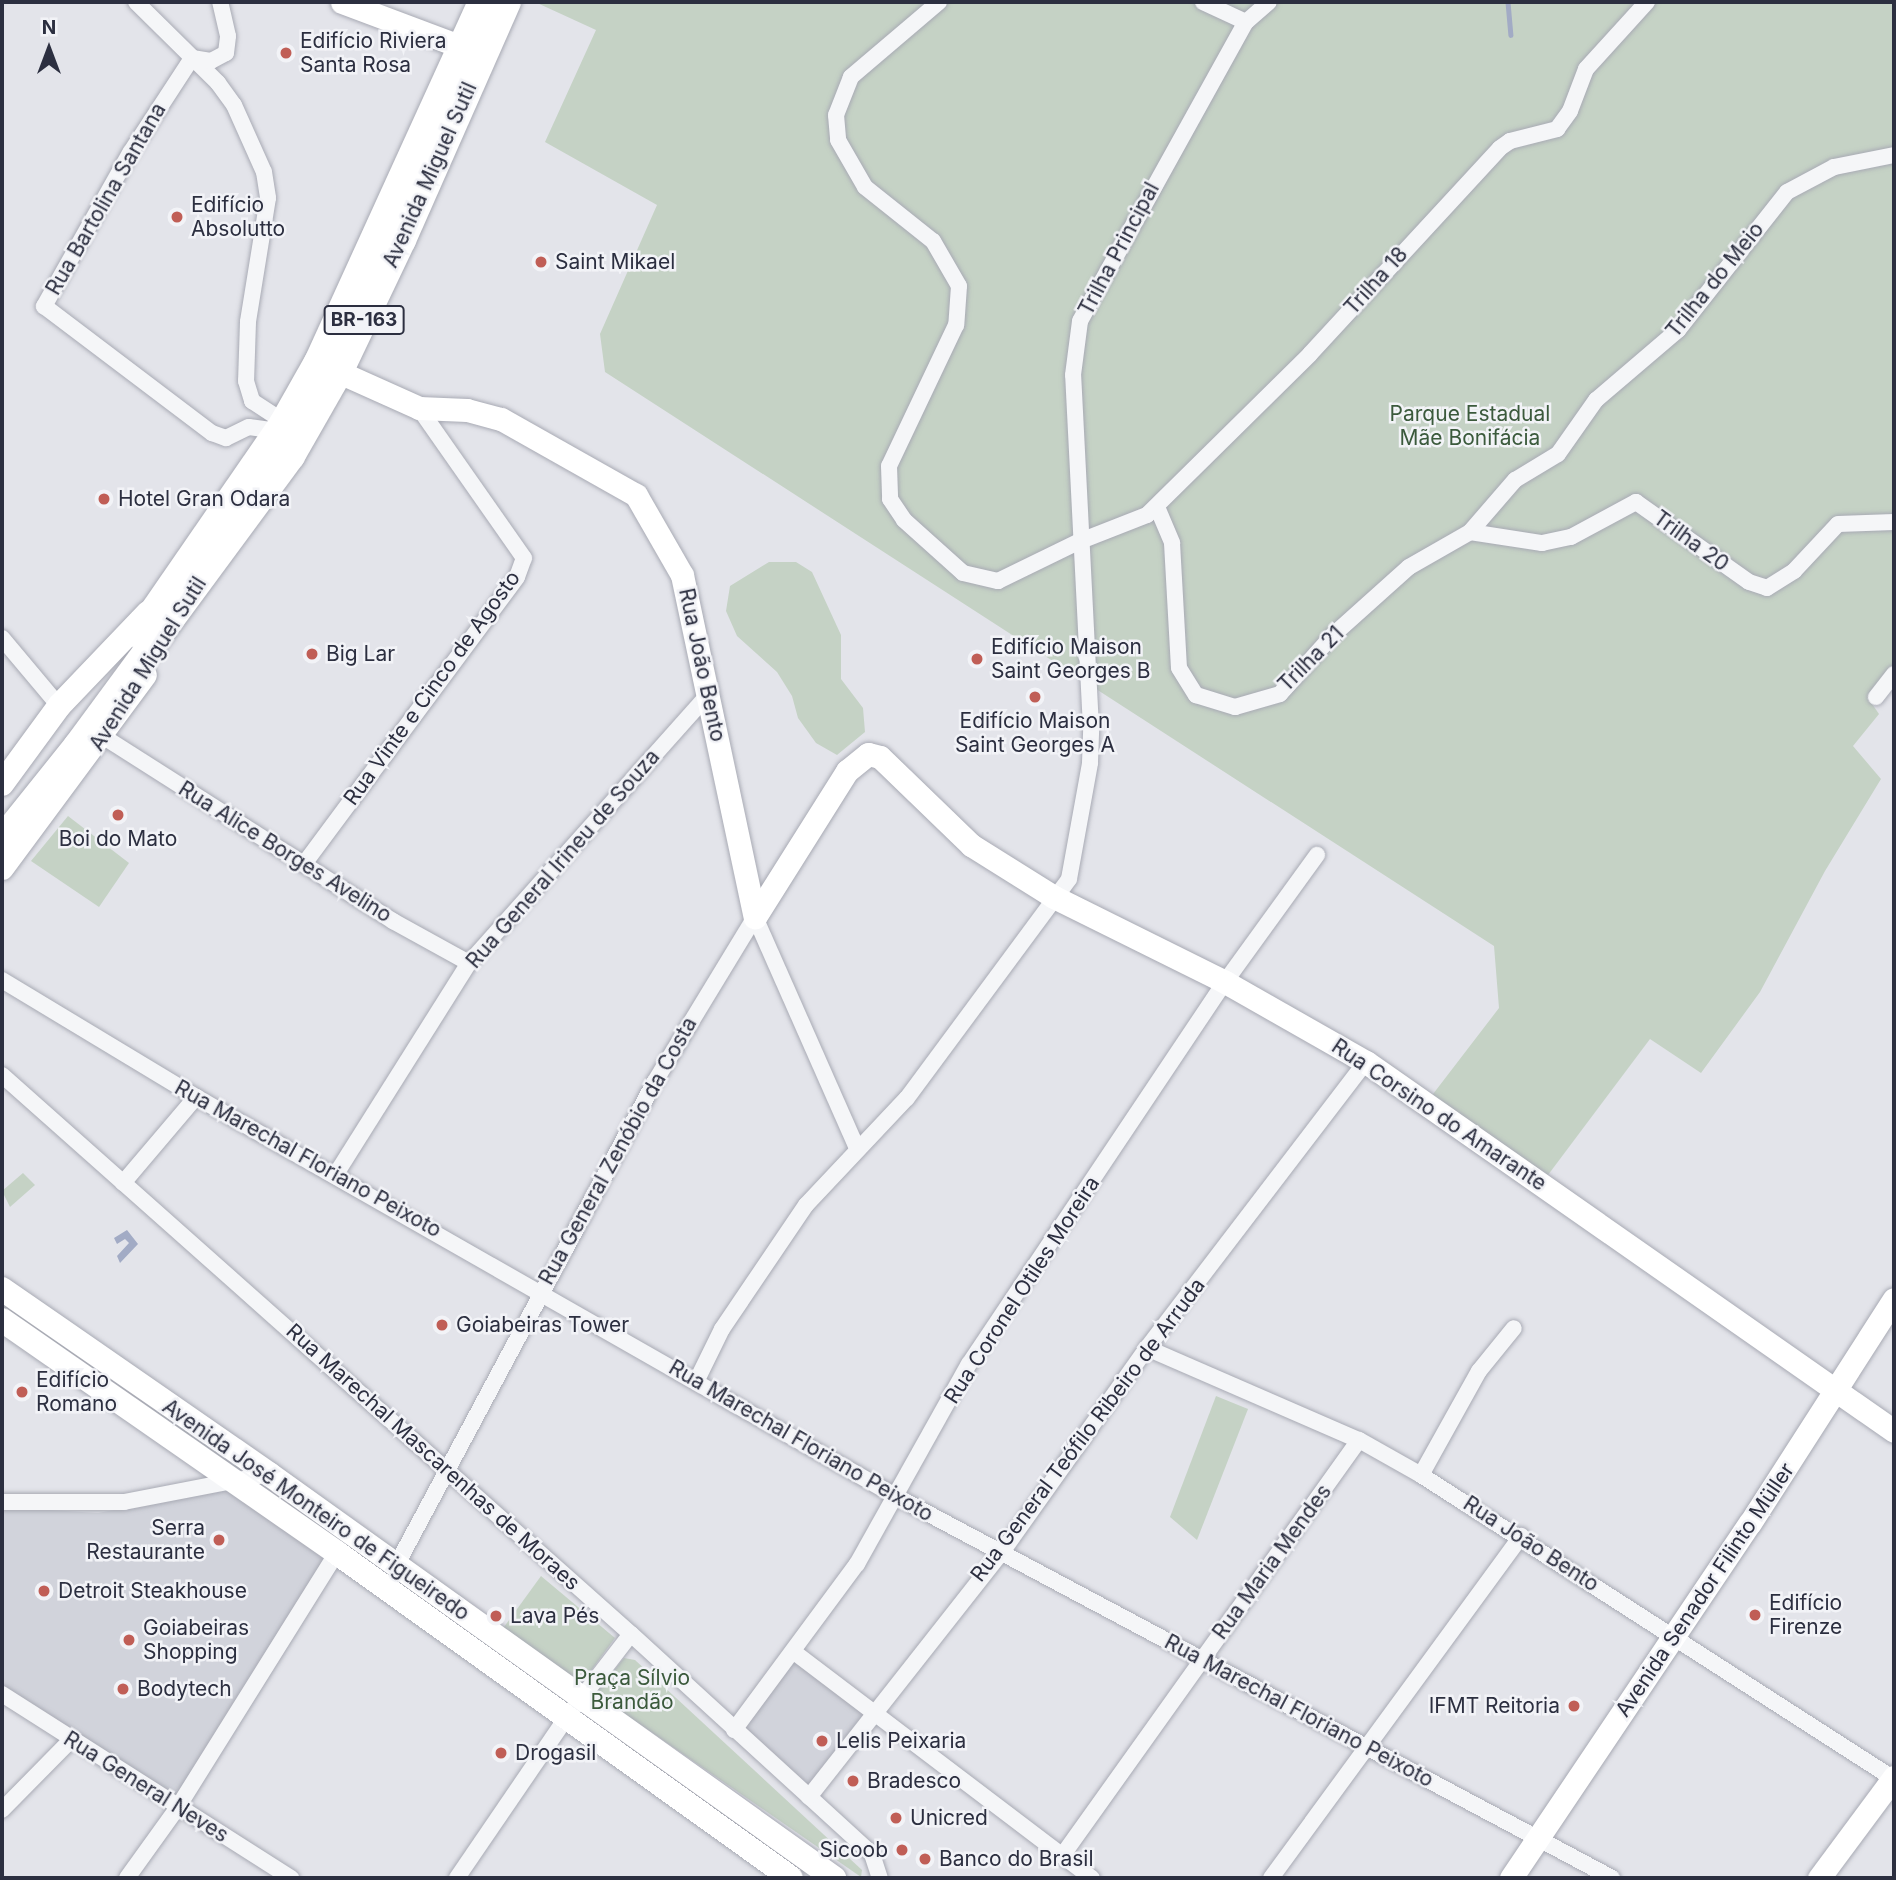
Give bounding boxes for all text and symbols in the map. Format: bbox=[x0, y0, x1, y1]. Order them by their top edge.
north arrow bbox=[14, 14, 84, 84]
text: N bbox=[42, 16, 56, 39]
place label: Edifício Riviera Santa Rosa bbox=[300, 28, 446, 78]
marker: Edifício Riviera Santa Rosa bbox=[278, 45, 294, 61]
street label: Avenida Miguel Sutil bbox=[378, 78, 482, 272]
street label: Rua Bartolina Santana bbox=[41, 98, 171, 300]
street label: Trilha Principal bbox=[1073, 178, 1165, 320]
place label: Edifício Absolutto bbox=[191, 192, 285, 242]
marker: Edifício Absolutto bbox=[169, 209, 185, 225]
street label: Trilha do Meio bbox=[1661, 217, 1769, 343]
street label: Trilha 18 bbox=[1339, 242, 1413, 320]
place label: Saint Mikael bbox=[555, 249, 675, 275]
marker: Saint Mikael bbox=[533, 254, 549, 270]
road number: BR-163 bbox=[322, 304, 406, 336]
park label: Parque Estadual Mãe Bonifácia bbox=[1390, 401, 1550, 451]
place label: Hotel Gran Odara bbox=[118, 486, 290, 512]
marker: Hotel Gran Odara bbox=[96, 491, 112, 507]
street label: Trilha 20 bbox=[1648, 505, 1734, 577]
street label: Rua Vinte e Cinco de Agosto bbox=[339, 566, 525, 810]
street label: Avenida Miguel Sutil bbox=[84, 572, 212, 756]
street label: Rua João Bento bbox=[673, 586, 731, 744]
street label: Trilha 21 bbox=[1273, 621, 1349, 697]
place label: Edifício Maison Saint Georges B bbox=[991, 634, 1150, 684]
place label: Big Lar bbox=[326, 641, 395, 667]
marker: Big Lar bbox=[304, 646, 320, 662]
marker: Edifício Maison Saint Georges B bbox=[969, 651, 985, 667]
marker: Edifício Maison Saint Georges A bbox=[1027, 689, 1043, 705]
place label: Edifício Maison Saint Georges A bbox=[955, 708, 1115, 758]
street label: Rua General Irineu de Souza bbox=[461, 744, 665, 974]
street label: Rua Alice Borges Avelino bbox=[174, 776, 396, 928]
marker: Boi do Mato bbox=[110, 807, 126, 823]
place label: Boi do Mato bbox=[59, 826, 177, 852]
street label: Rua General Zenóbio da Costa bbox=[534, 1013, 702, 1289]
street label: Rua Corsino do Amarante bbox=[1327, 1034, 1551, 1196]
street label: Rua Marechal Floriano Peixoto bbox=[170, 1075, 446, 1243]
street label: Rua Coronel Otiles Moreira bbox=[939, 1172, 1105, 1408]
street label: Rua General Teófilo Ribeiro de Arruda bbox=[966, 1273, 1210, 1587]
place label: Goiabeiras Tower bbox=[456, 1312, 629, 1338]
marker: Goiabeiras Tower bbox=[434, 1317, 450, 1333]
street label: Rua Marechal Mascarenhas de Moraes bbox=[281, 1318, 585, 1596]
street label: Rua Marechal Floriano Peixoto bbox=[664, 1355, 938, 1527]
place label: Edifício Romano bbox=[36, 1367, 117, 1417]
marker: Edifício Romano bbox=[14, 1384, 30, 1400]
street label: Avenida José Monteiro de Figueiredo bbox=[158, 1394, 474, 1626]
street label: Avenida Senador Filinto Müller bbox=[1610, 1458, 1800, 1722]
street label: Rua Maria Mendes bbox=[1207, 1480, 1337, 1644]
street label: Rua João Bento bbox=[1459, 1491, 1603, 1597]
place label: Serra Restaurante bbox=[86, 1515, 205, 1565]
marker: Serra Restaurante bbox=[211, 1532, 227, 1548]
place label: Detroit Steakhouse bbox=[58, 1578, 247, 1604]
marker: Detroit Steakhouse bbox=[36, 1583, 52, 1599]
place label: Edifício Firenze bbox=[1769, 1590, 1842, 1640]
place label: Lava Pés bbox=[510, 1603, 599, 1629]
marker: Edifício Firenze bbox=[1747, 1607, 1763, 1623]
marker: Lava Pés bbox=[488, 1608, 504, 1624]
place label: Goiabeiras Shopping bbox=[143, 1615, 249, 1665]
street label: Rua Marechal Floriano Peixoto bbox=[1160, 1629, 1438, 1793]
marker: Goiabeiras Shopping bbox=[121, 1632, 137, 1648]
park label: Praça Sílvio Brandão bbox=[574, 1665, 690, 1715]
place label: Bodytech bbox=[137, 1676, 232, 1702]
marker: Bodytech bbox=[115, 1681, 131, 1697]
place label: IFMT Reitoria bbox=[1429, 1693, 1560, 1719]
marker: IFMT Reitoria bbox=[1566, 1698, 1582, 1714]
street label: Rua General Neves bbox=[59, 1726, 233, 1848]
place label: Lelis Peixaria bbox=[836, 1728, 966, 1754]
marker: Lelis Peixaria bbox=[814, 1733, 830, 1749]
place label: Drogasil bbox=[515, 1740, 596, 1766]
marker: Drogasil bbox=[493, 1745, 509, 1761]
place label: Bradesco bbox=[867, 1768, 961, 1794]
marker: Bradesco bbox=[845, 1773, 861, 1789]
place label: Unicred bbox=[910, 1805, 988, 1831]
marker: Unicred bbox=[888, 1810, 904, 1826]
place label: Sicoob bbox=[819, 1837, 888, 1863]
marker: Sicoob bbox=[894, 1842, 910, 1858]
place label: Banco do Brasil bbox=[939, 1846, 1093, 1872]
marker: Banco do Brasil bbox=[917, 1851, 933, 1867]

